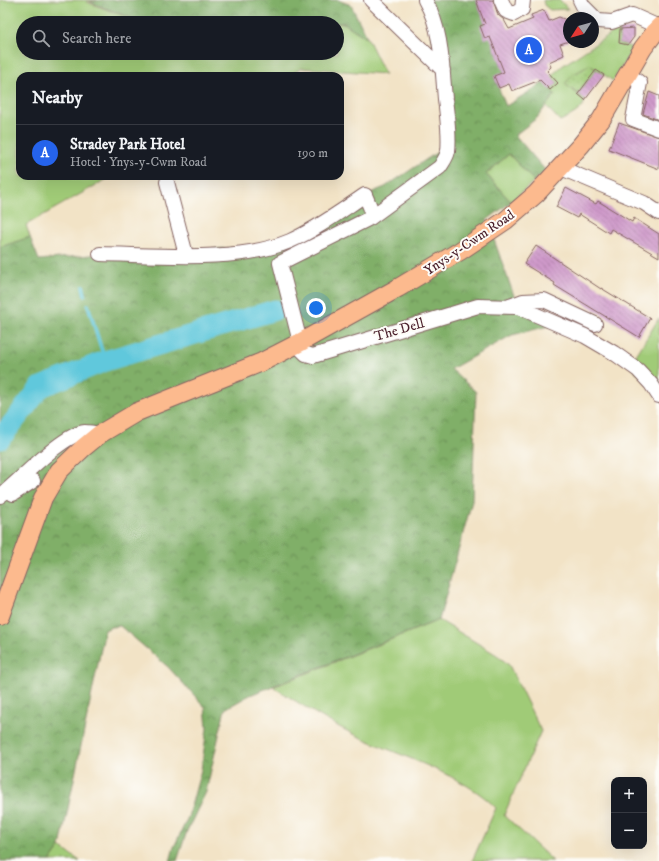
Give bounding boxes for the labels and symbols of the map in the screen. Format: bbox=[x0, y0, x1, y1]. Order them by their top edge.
north arrow bbox=[563, 12, 599, 48]
pin: A bbox=[516, 35, 542, 65]
street label: Ynys-y-Cwm Road bbox=[421, 206, 518, 280]
your location bbox=[306, 298, 326, 318]
street label: The Dell bbox=[372, 314, 427, 346]

